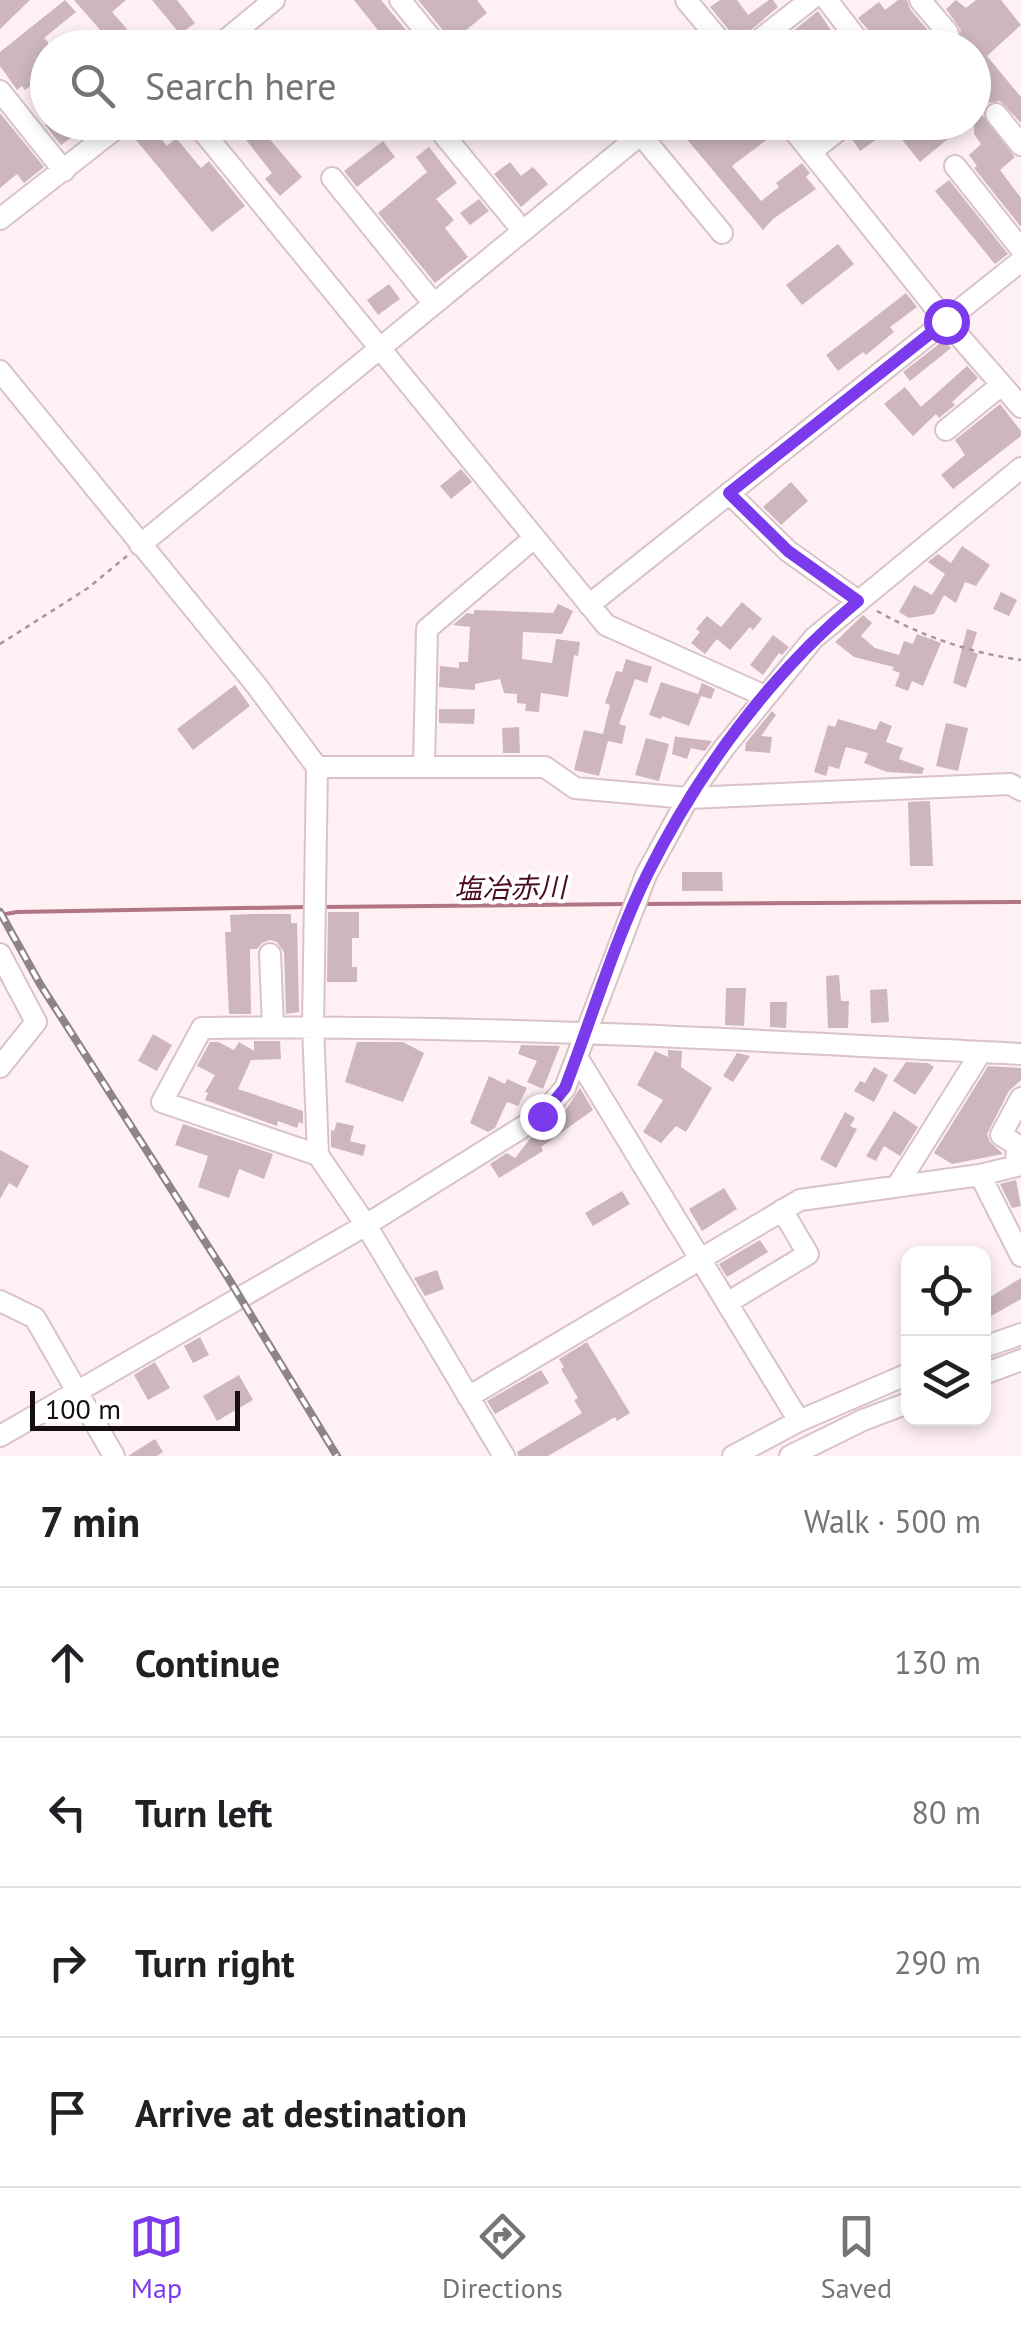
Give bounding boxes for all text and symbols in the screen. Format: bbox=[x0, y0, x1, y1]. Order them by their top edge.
search box bbox=[30, 30, 991, 140]
icon: search bbox=[65, 58, 120, 113]
text: Search here bbox=[145, 61, 337, 110]
route start bbox=[924, 299, 970, 345]
water label: 塩冶赤川 bbox=[454, 868, 569, 907]
route end bbox=[520, 1094, 566, 1140]
map controls bbox=[901, 1246, 991, 1426]
button: locate bbox=[901, 1246, 991, 1336]
button: layers bbox=[901, 1336, 991, 1426]
scale bar bbox=[30, 1386, 240, 1430]
text: 100 m bbox=[45, 1390, 121, 1427]
text: 7 min bbox=[40, 1494, 140, 1549]
text: Walk · 500 m bbox=[804, 1500, 981, 1542]
icon: ahead bbox=[40, 1635, 95, 1690]
text: Continue bbox=[135, 1638, 280, 1687]
text: 130 m bbox=[894, 1641, 981, 1683]
icon: left bbox=[40, 1785, 95, 1840]
text: Turn left bbox=[135, 1788, 272, 1837]
text: 80 m bbox=[912, 1791, 981, 1833]
icon: right bbox=[40, 1935, 95, 1990]
text: Turn right bbox=[135, 1938, 295, 1987]
text: 290 m bbox=[894, 1941, 981, 1983]
icon: arrive bbox=[40, 2085, 95, 2140]
text: Arrive at destination bbox=[135, 2088, 467, 2137]
tab: Map bbox=[129, 2209, 184, 2306]
tab: Directions bbox=[442, 2209, 563, 2306]
tab: Saved bbox=[821, 2209, 892, 2306]

